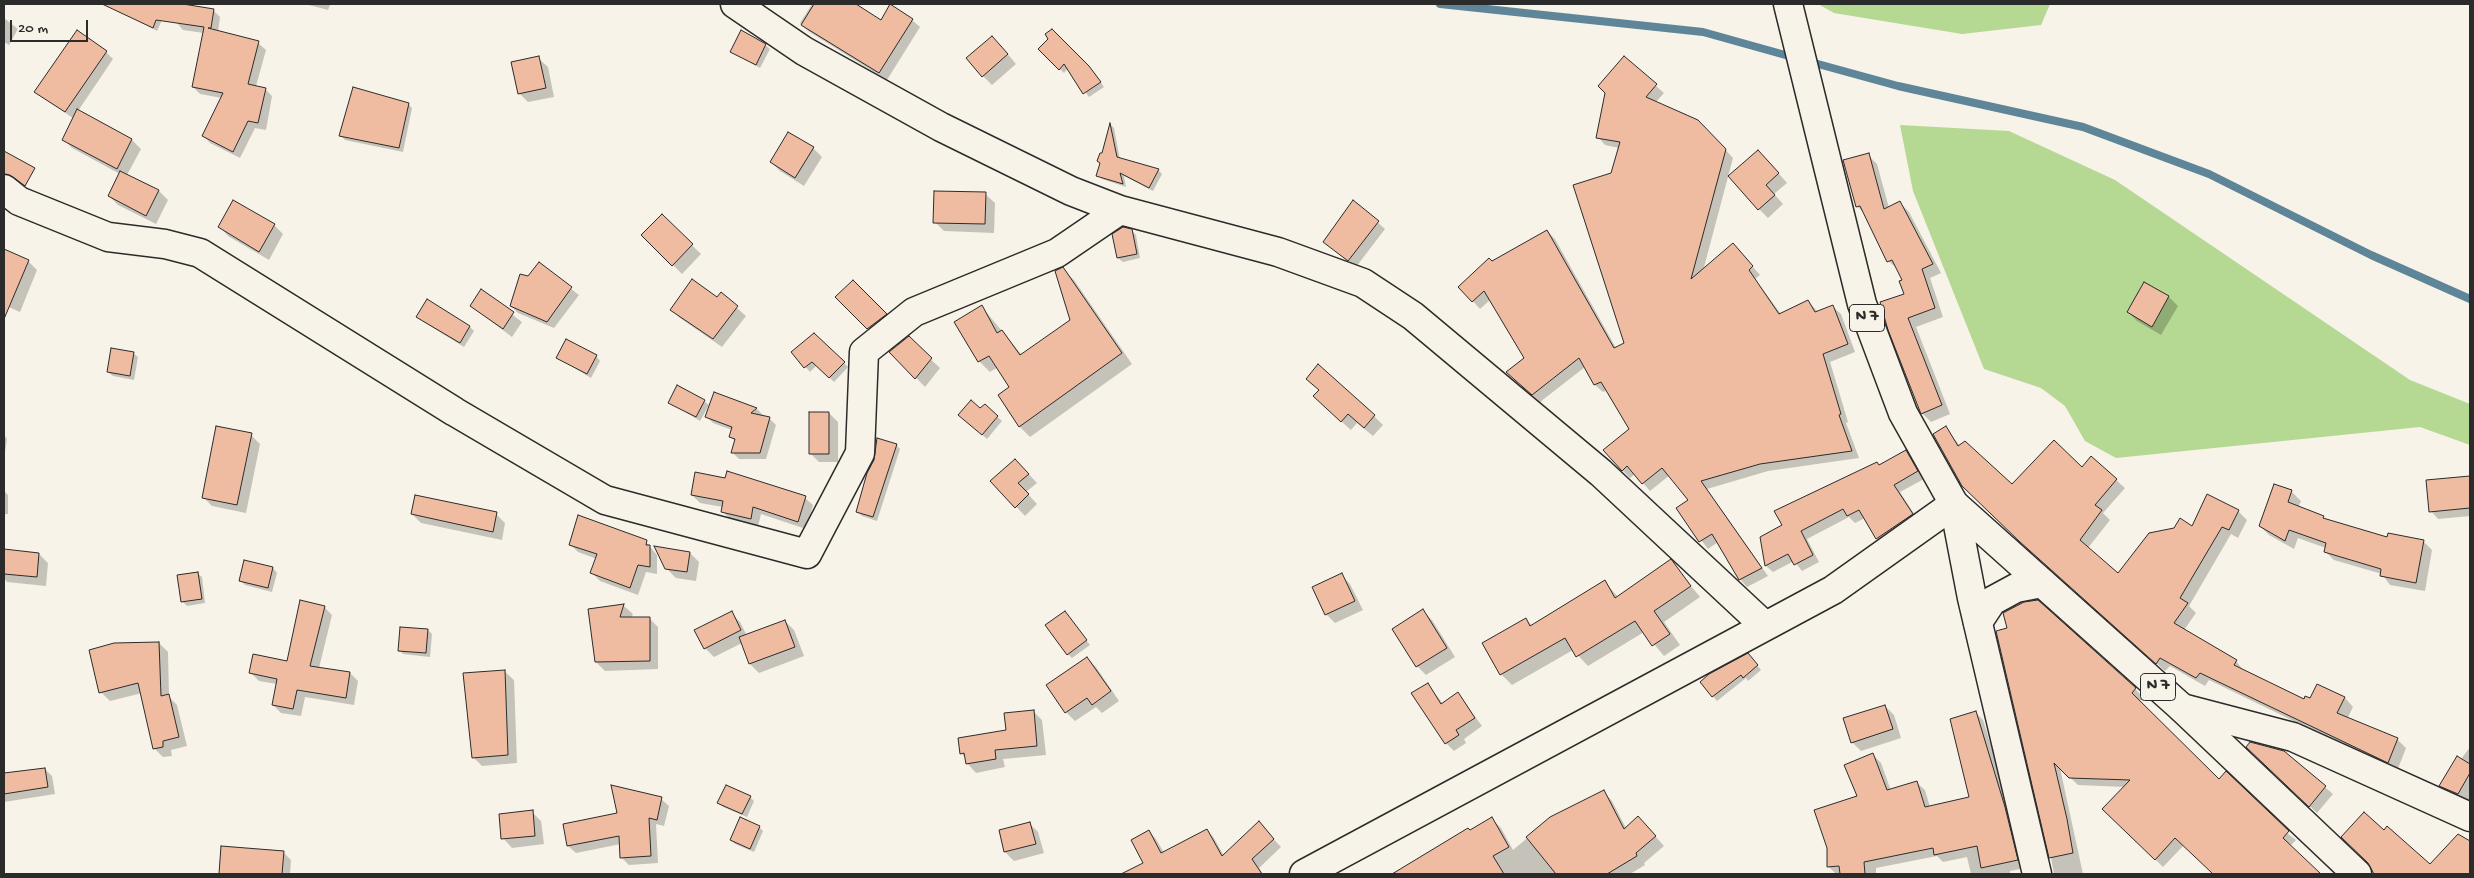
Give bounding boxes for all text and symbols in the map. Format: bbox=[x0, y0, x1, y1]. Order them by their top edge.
scale bar bbox=[12, 10, 90, 42]
text: 20 m bbox=[18, 20, 48, 38]
road number: N 7 bbox=[1850, 304, 1884, 332]
road number: N 7 bbox=[2140, 674, 2176, 700]

